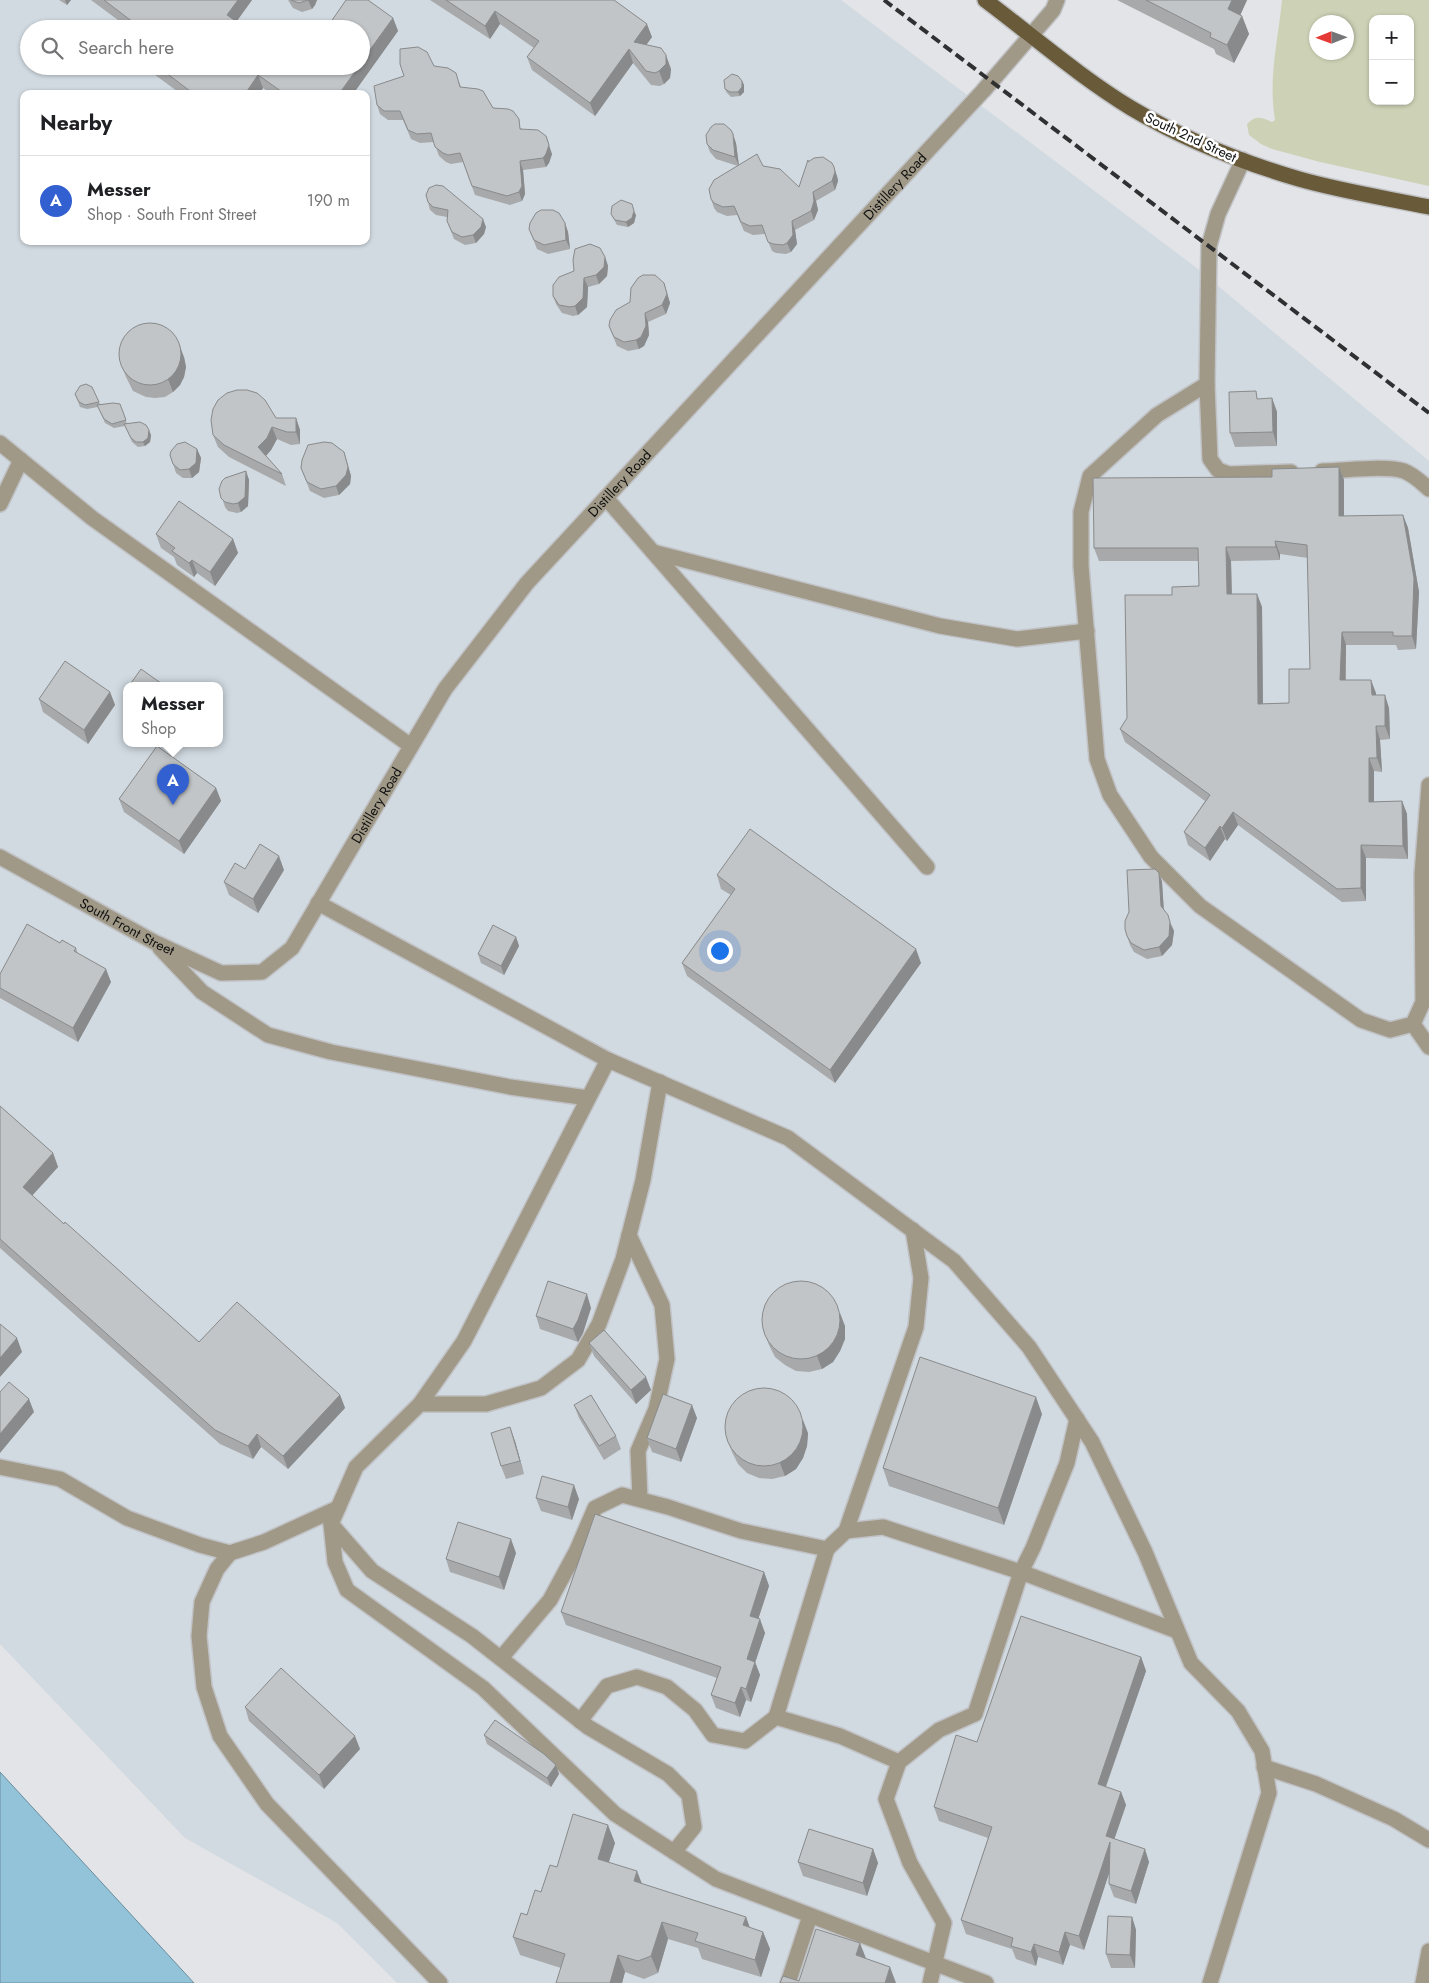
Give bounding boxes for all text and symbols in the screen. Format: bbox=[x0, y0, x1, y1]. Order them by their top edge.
north arrow bbox=[1309, 15, 1354, 60]
map controls bbox=[1369, 15, 1414, 105]
button: + bbox=[1369, 15, 1414, 60]
search box bbox=[20, 20, 370, 75]
icon: search bbox=[38, 34, 66, 62]
text: Search here bbox=[78, 34, 174, 61]
button: − bbox=[1369, 60, 1414, 105]
street label: South 2nd Street bbox=[1142, 107, 1240, 167]
text: Nearby bbox=[40, 108, 112, 138]
street label: Distillery Road bbox=[858, 148, 931, 224]
text: Messer bbox=[87, 176, 151, 203]
text: A bbox=[50, 189, 62, 212]
text: 190 m bbox=[307, 189, 350, 212]
text: Shop · South Front Street bbox=[87, 203, 256, 226]
street label: Distillery Road bbox=[583, 445, 656, 521]
popup bbox=[123, 682, 223, 747]
text: Messer bbox=[141, 690, 205, 717]
text: Shop bbox=[141, 717, 176, 740]
street label: Distillery Road bbox=[346, 763, 407, 847]
pin: A bbox=[157, 764, 189, 805]
street label: South Front Street bbox=[76, 893, 178, 960]
your location bbox=[707, 938, 733, 964]

